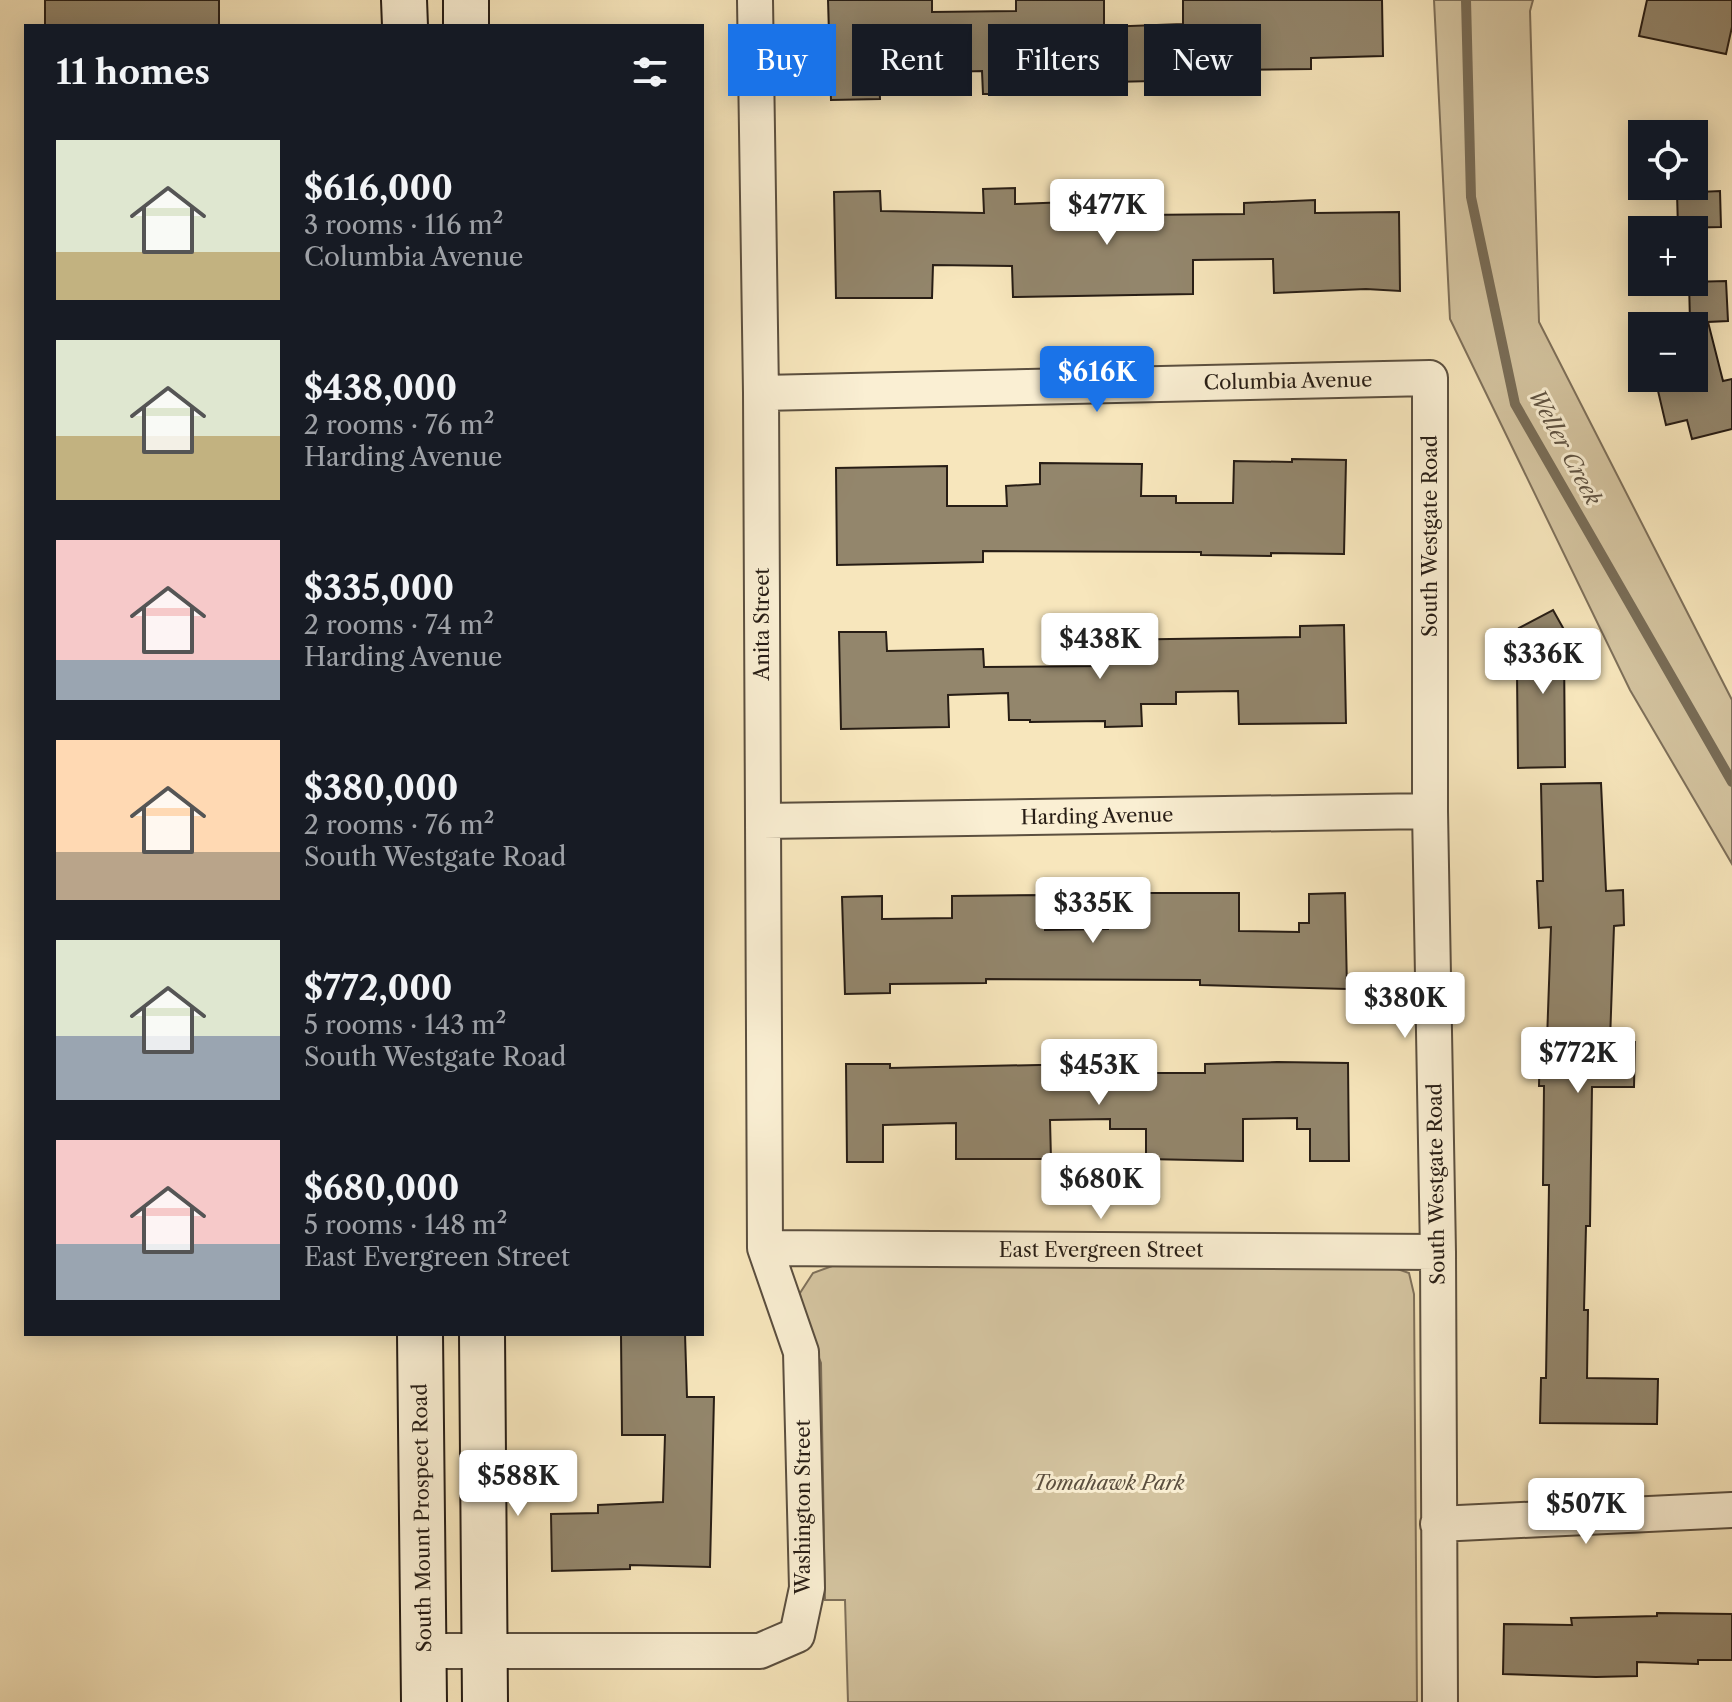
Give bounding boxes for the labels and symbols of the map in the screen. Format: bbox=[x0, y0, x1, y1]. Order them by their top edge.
pin: $477K bbox=[1051, 179, 1163, 247]
pin: $616K bbox=[1041, 346, 1153, 414]
street label: Columbia Avenue bbox=[1203, 368, 1373, 394]
water label: Weller Creek bbox=[1523, 384, 1607, 510]
street label: South Westgate Road bbox=[1418, 435, 1442, 637]
street label: Anita Street bbox=[750, 568, 774, 681]
pin: $438K bbox=[1044, 613, 1156, 681]
pin: $336K bbox=[1487, 628, 1599, 696]
street label: Harding Avenue bbox=[1020, 803, 1174, 829]
pin: $335K bbox=[1037, 877, 1149, 945]
pin: $380K bbox=[1349, 972, 1461, 1040]
pin: $772K bbox=[1522, 1027, 1634, 1095]
pin: $453K bbox=[1043, 1039, 1155, 1107]
street label: South Westgate Road bbox=[1422, 1083, 1450, 1285]
pin: $680K bbox=[1045, 1153, 1157, 1221]
street label: East Evergreen Street bbox=[999, 1238, 1203, 1262]
street label: South Mount Prospect Road bbox=[408, 1383, 436, 1653]
street label: Washington Street bbox=[791, 1420, 815, 1595]
pin: $588K bbox=[462, 1450, 574, 1518]
park label: Tomahawk Park bbox=[1033, 1471, 1185, 1495]
pin: $507K bbox=[1530, 1478, 1642, 1546]

